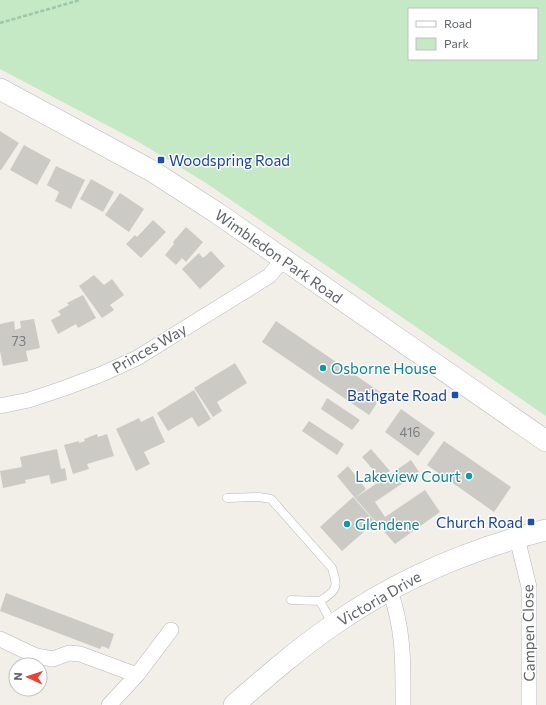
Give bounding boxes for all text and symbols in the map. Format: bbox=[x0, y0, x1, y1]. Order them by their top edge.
legend bbox=[408, 8, 538, 60]
text: Road bbox=[444, 16, 472, 30]
text: Park bbox=[444, 36, 470, 50]
place label: Woodspring Road bbox=[169, 151, 290, 169]
marker: Woodspring Road bbox=[156, 155, 166, 165]
street label: Wimbledon Park Road bbox=[212, 205, 346, 307]
street label: Princes Way bbox=[109, 319, 190, 377]
house number: 73 bbox=[12, 333, 26, 349]
place label: Osborne House bbox=[331, 359, 437, 377]
marker: Osborne House bbox=[318, 363, 328, 373]
place label: Bathgate Road bbox=[347, 386, 447, 404]
marker: Bathgate Road bbox=[450, 390, 460, 400]
house number: 416 bbox=[400, 424, 421, 440]
place label: Lakeview Court bbox=[355, 467, 461, 485]
marker: Lakeview Court bbox=[464, 471, 474, 481]
place label: Church Road bbox=[436, 513, 523, 531]
place label: Glendene bbox=[355, 515, 419, 533]
marker: Church Road bbox=[526, 517, 536, 527]
marker: Glendene bbox=[342, 519, 352, 529]
street label: Victoria Drive bbox=[334, 567, 424, 629]
street label: Campen Close bbox=[518, 584, 538, 682]
north arrow bbox=[8, 657, 48, 697]
text: N bbox=[11, 672, 24, 681]

